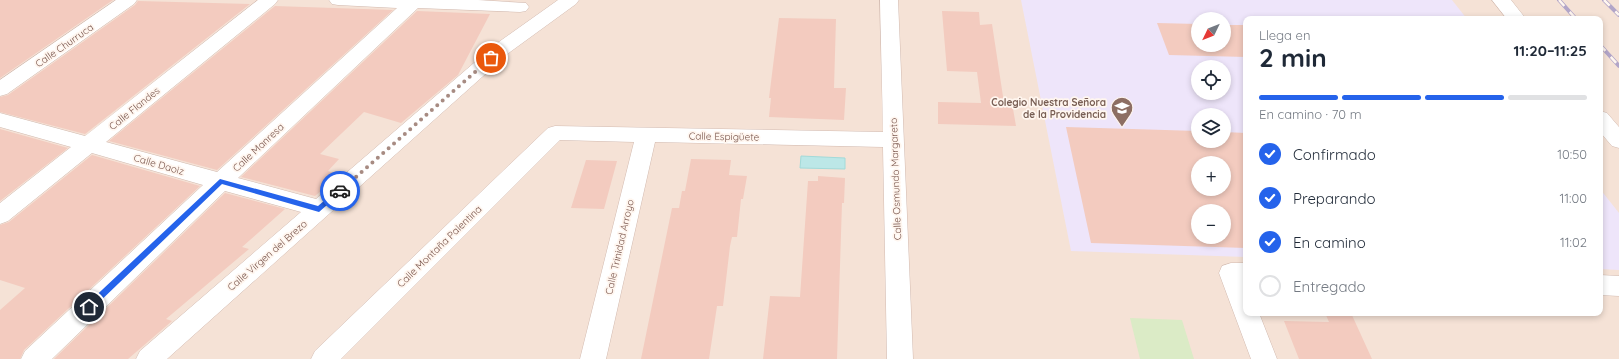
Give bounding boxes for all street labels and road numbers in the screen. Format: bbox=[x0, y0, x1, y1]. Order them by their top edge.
street label: Calle Churruca bbox=[33, 21, 96, 70]
street label: Calle Flandes bbox=[106, 84, 163, 133]
street label: Calle Osmundo Margareto bbox=[887, 118, 904, 240]
street label: Calle Manresa bbox=[230, 120, 287, 175]
street label: Calle Espigüete bbox=[689, 129, 760, 144]
street label: Calle Daoiz bbox=[132, 151, 186, 178]
street label: Calle Trinidad Arroyo bbox=[602, 198, 637, 296]
street label: Calle Montaña Palentina bbox=[394, 203, 484, 290]
street label: Calle Virgen del Brezo bbox=[225, 217, 310, 294]

